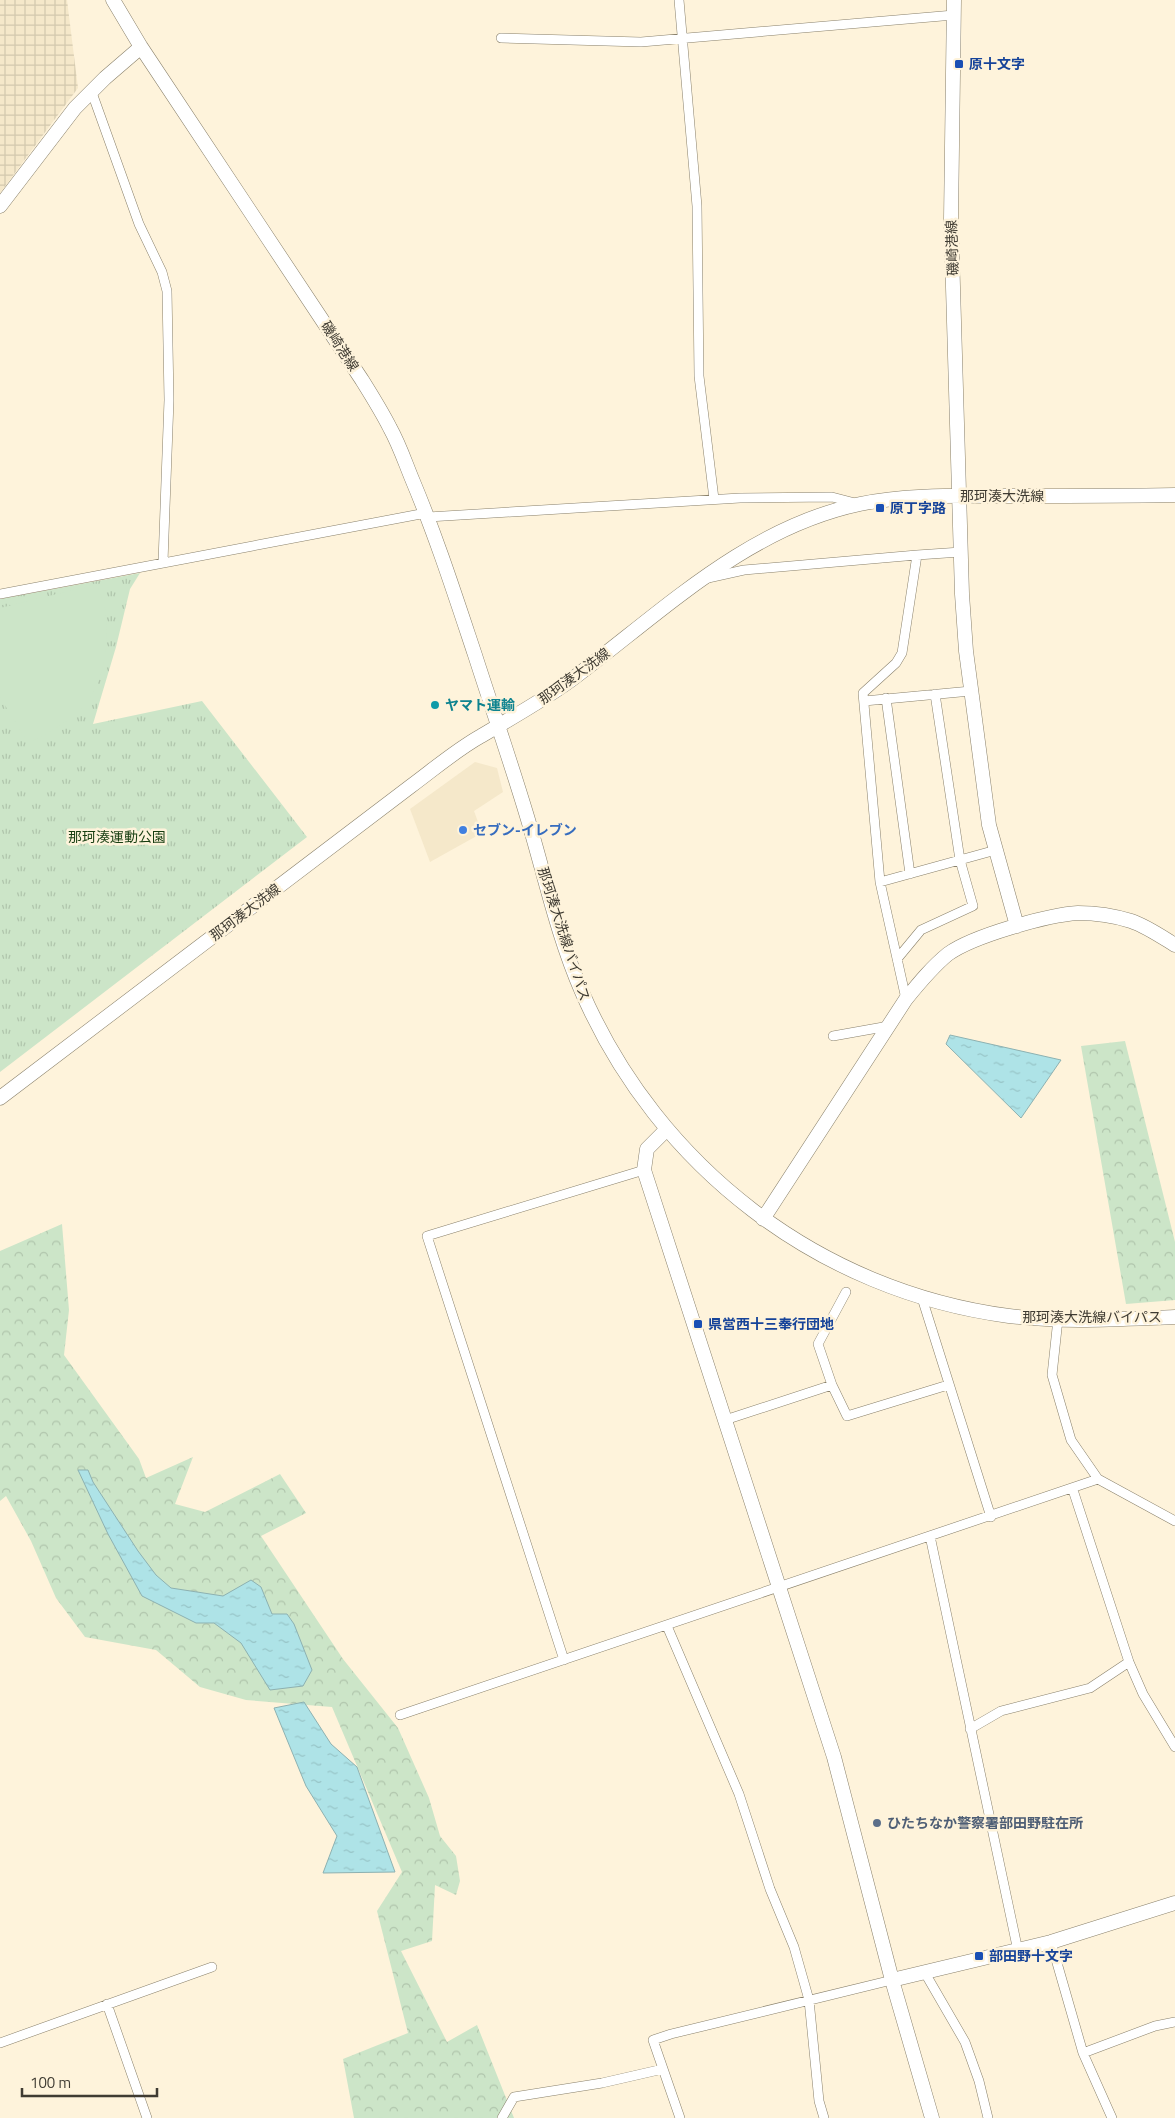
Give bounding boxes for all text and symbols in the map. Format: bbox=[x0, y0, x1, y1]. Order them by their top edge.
place label: 原十文字 bbox=[969, 53, 1025, 74]
marker: 原十文字 bbox=[953, 58, 965, 70]
street label: 磯崎港線 bbox=[940, 220, 963, 276]
street label: 磯崎港線 bbox=[316, 317, 364, 375]
street label: 那珂湊大洗線 bbox=[960, 485, 1044, 506]
place label: 原丁字路 bbox=[890, 497, 946, 518]
marker: 原丁字路 bbox=[874, 502, 886, 514]
street label: 那珂湊大洗線 bbox=[534, 642, 614, 709]
place label: ヤマト運輸 bbox=[445, 694, 515, 715]
marker: ヤマト運輸 bbox=[429, 699, 441, 711]
place label: セブン-イレブン bbox=[473, 819, 577, 840]
marker: セブン-イレブン bbox=[457, 824, 469, 836]
park label: 那珂湊運動公園 bbox=[68, 826, 166, 847]
street label: 那珂湊大洗線バイパス bbox=[533, 864, 596, 1004]
street label: 那珂湊大洗線 bbox=[205, 878, 285, 945]
street label: 那珂湊大洗線バイパス bbox=[1022, 1306, 1162, 1327]
place label: 県営西十三奉行団地 bbox=[708, 1313, 834, 1334]
marker: 県営西十三奉行団地 bbox=[692, 1318, 704, 1330]
place label: ひたちなか警察署部田野駐在所 bbox=[887, 1812, 1083, 1833]
marker: ひたちなか警察署部田野駐在所 bbox=[871, 1817, 883, 1829]
place label: 部田野十文字 bbox=[989, 1945, 1073, 1966]
marker: 部田野十文字 bbox=[973, 1950, 985, 1962]
scale bar bbox=[22, 2066, 158, 2098]
text: 100 m bbox=[30, 2071, 71, 2094]

